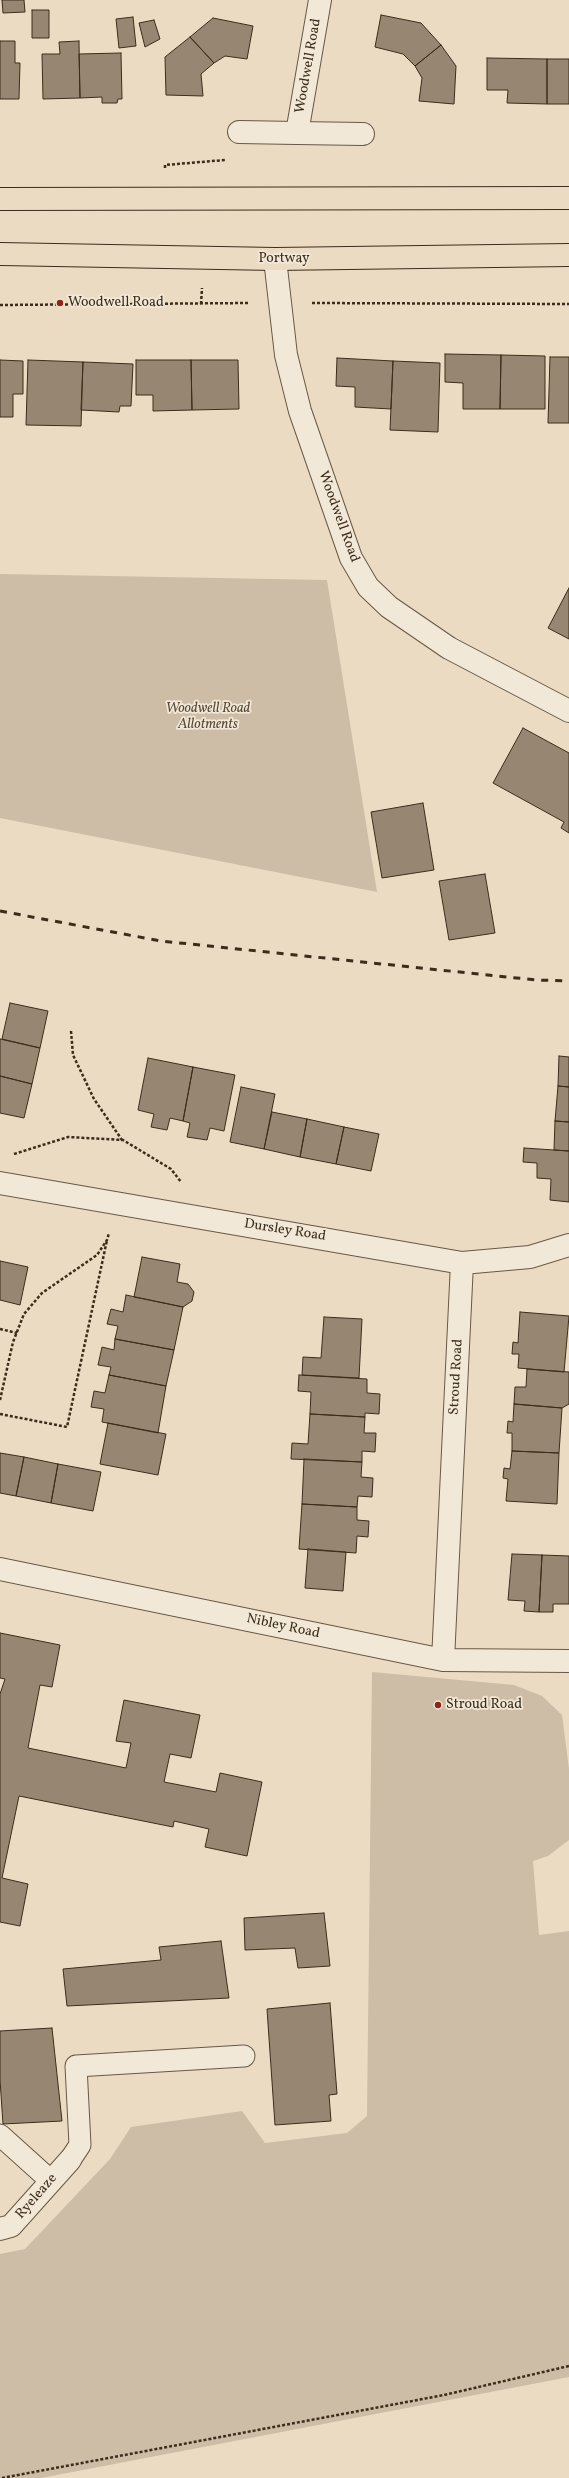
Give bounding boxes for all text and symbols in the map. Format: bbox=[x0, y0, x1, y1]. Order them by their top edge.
street label: Woodwell Road bbox=[292, 17, 326, 115]
street label: Portway bbox=[258, 251, 310, 267]
place label: Woodwell Road bbox=[68, 295, 164, 311]
marker: Woodwell Road bbox=[55, 298, 65, 308]
street label: Woodwell Road bbox=[314, 469, 362, 565]
park label: Woodwell Road Allotments bbox=[166, 701, 250, 734]
street label: Dursley Road bbox=[243, 1216, 327, 1246]
street label: Stroud Road bbox=[447, 1339, 467, 1415]
street label: Nibley Road bbox=[245, 1611, 321, 1643]
place label: Stroud Road bbox=[446, 1697, 522, 1713]
marker: Stroud Road bbox=[433, 1700, 443, 1710]
street label: Ryeleaze bbox=[13, 2171, 61, 2223]

